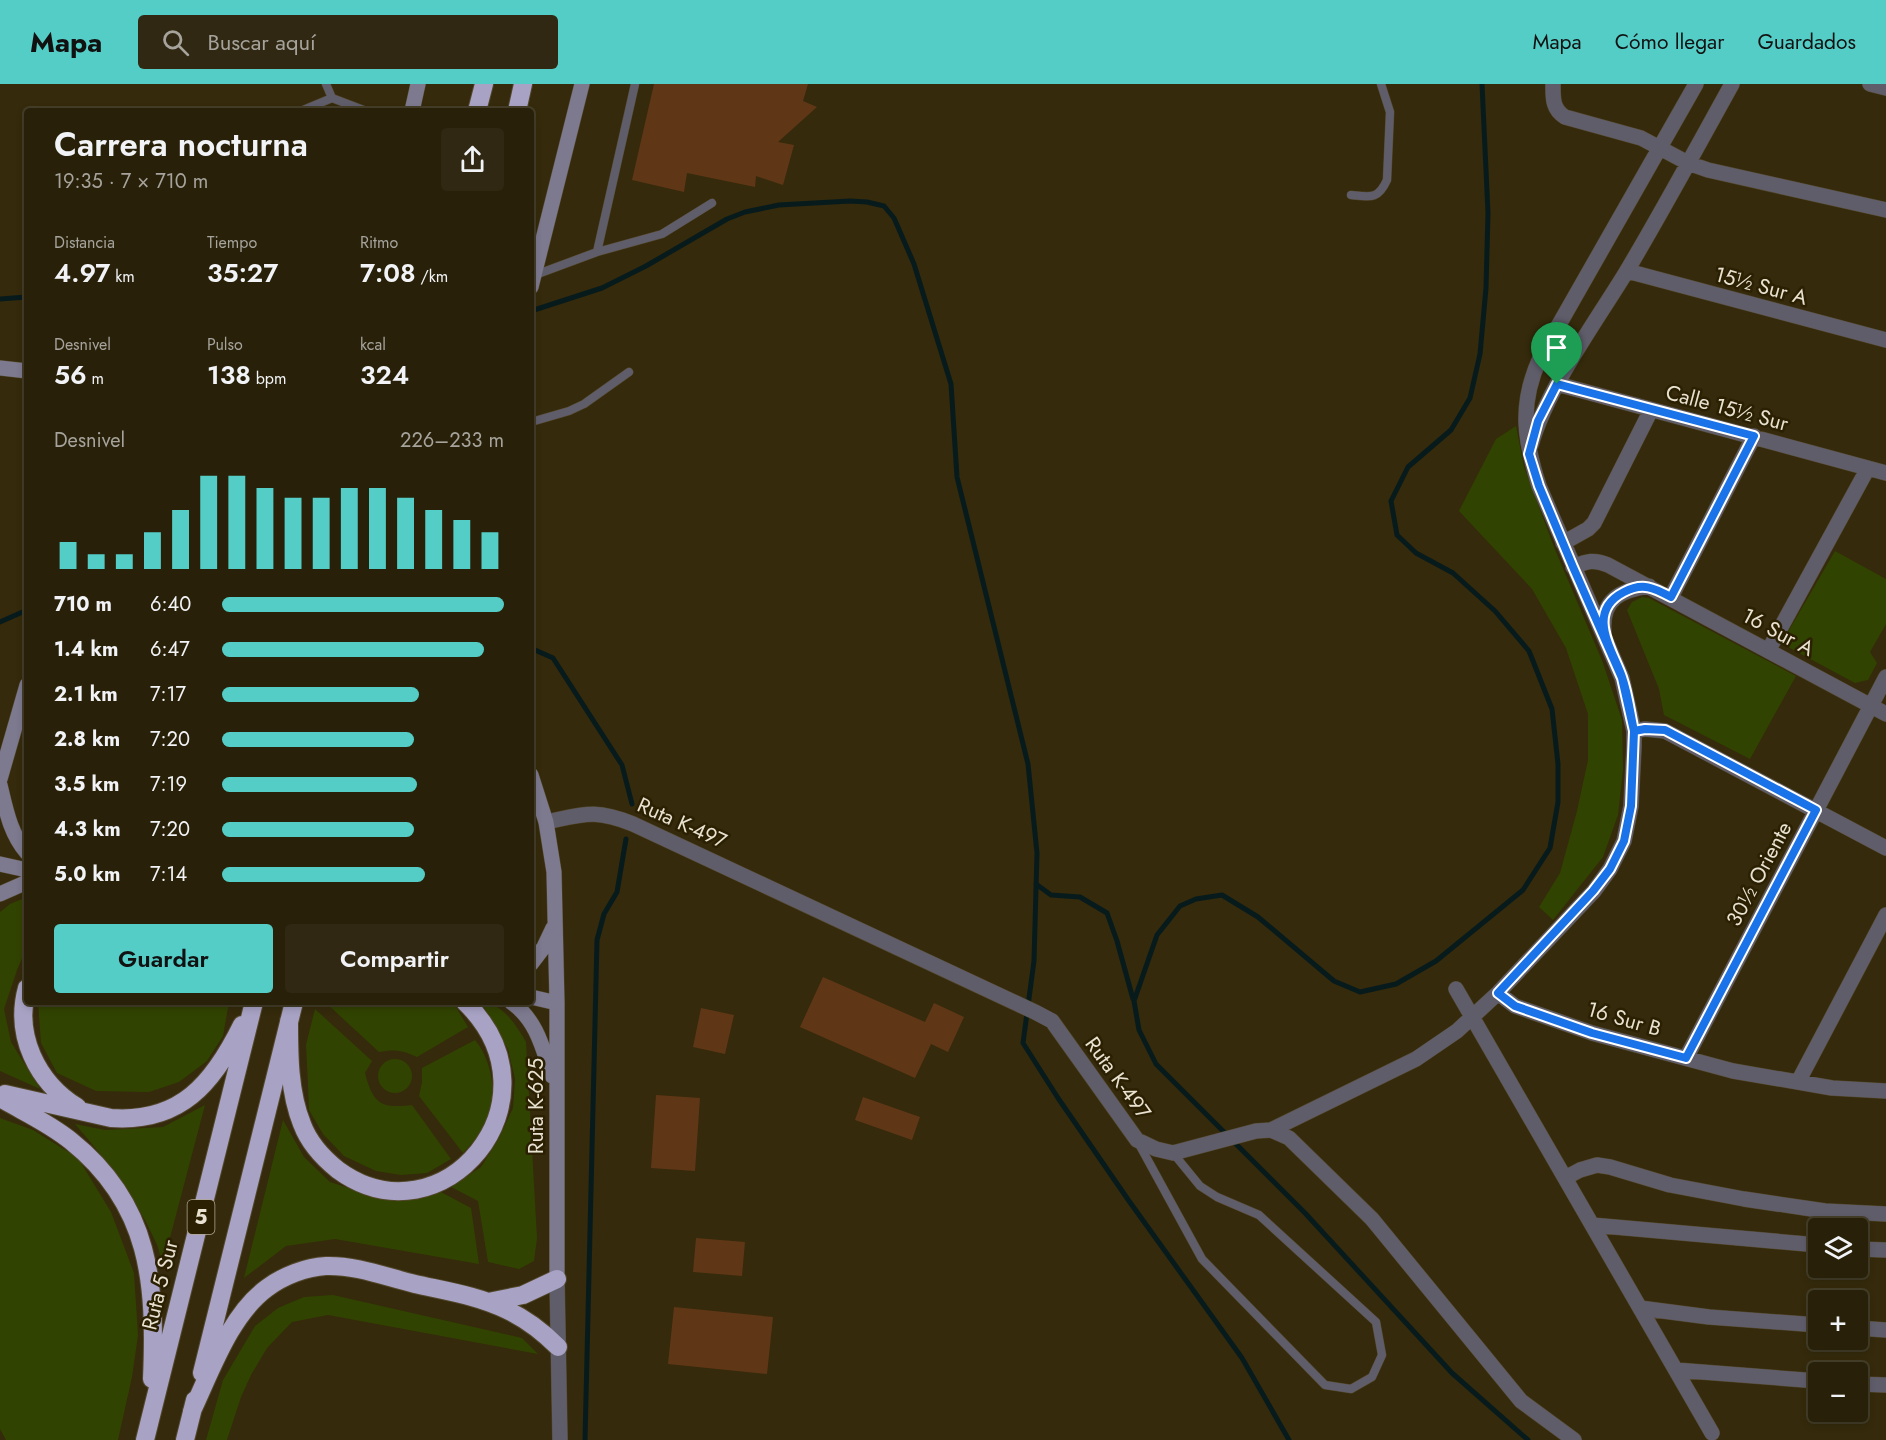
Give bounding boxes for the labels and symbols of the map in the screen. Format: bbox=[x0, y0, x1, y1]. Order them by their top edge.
street label: 15½ Sur A bbox=[1711, 259, 1811, 313]
pin bbox=[1531, 322, 1582, 384]
street label: Calle 15½ Sur bbox=[1662, 377, 1792, 439]
street label: 16 Sur A bbox=[1737, 601, 1819, 664]
street label: Ruta K-497 bbox=[632, 790, 732, 856]
street label: 30½ Oriente bbox=[1719, 816, 1799, 932]
street label: 16 Sur B bbox=[1584, 994, 1664, 1044]
street label: Ruta K-497 bbox=[1078, 1031, 1158, 1125]
street label: Ruta K-625 bbox=[521, 1058, 551, 1154]
road number: 5 bbox=[188, 1200, 214, 1234]
street label: Ruta 5 Sur bbox=[134, 1236, 186, 1333]

